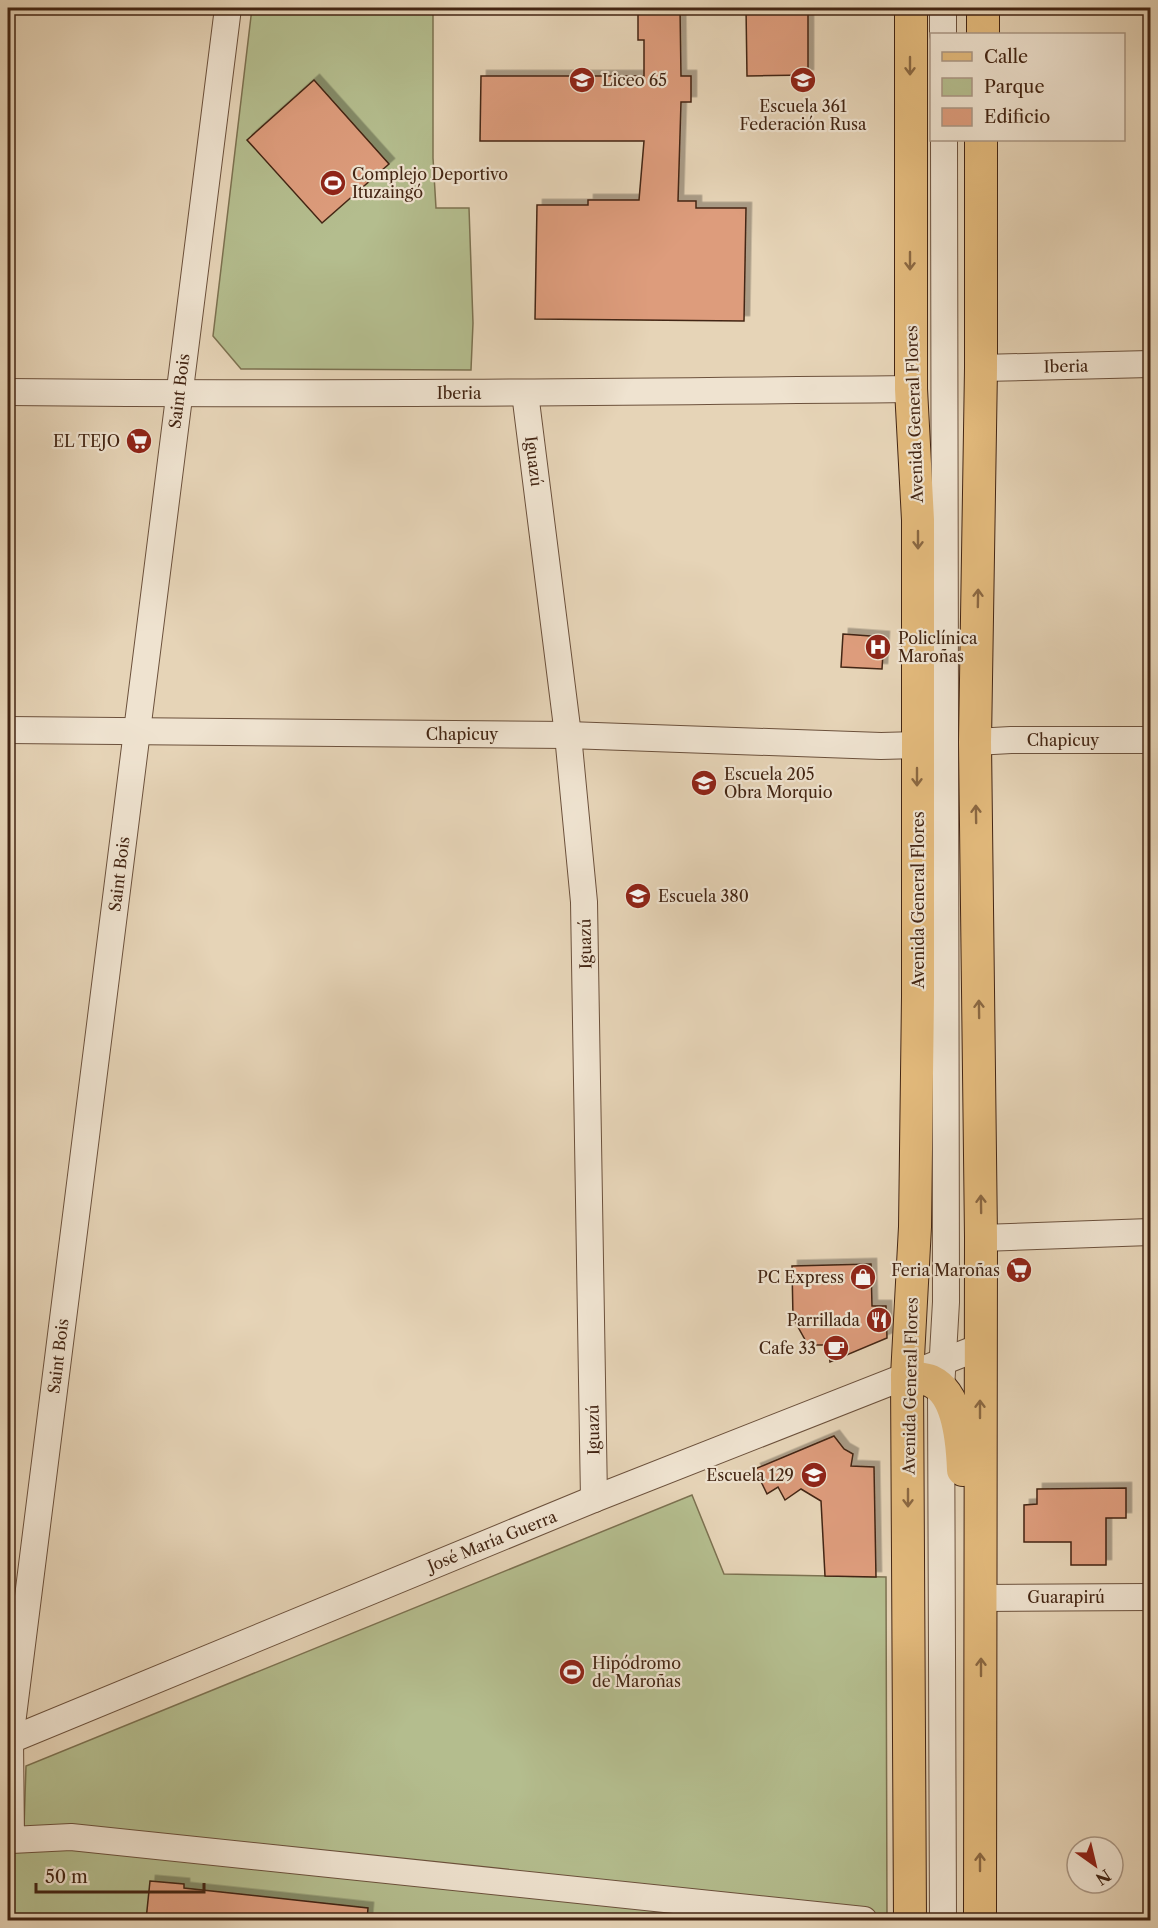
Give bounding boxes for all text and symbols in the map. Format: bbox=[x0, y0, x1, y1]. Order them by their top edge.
legend bbox=[930, 33, 1125, 141]
text: Calle bbox=[984, 46, 1028, 68]
one-way arrow bbox=[904, 55, 916, 75]
school or university icon: Liceo 65 bbox=[567, 65, 597, 95]
school or university icon: Escuela 361 Federación Rusa bbox=[788, 65, 818, 95]
place label: Liceo 65 bbox=[602, 70, 667, 90]
text: Parque bbox=[984, 76, 1045, 98]
place label: Escuela 361 Federación Rusa bbox=[740, 96, 867, 134]
text: Edificio bbox=[984, 106, 1050, 128]
place label: Complejo Deportivo Ituzaingó bbox=[352, 164, 508, 202]
sports icon: Complejo Deportivo Ituzaingó bbox=[318, 168, 348, 198]
one-way arrow bbox=[904, 250, 916, 270]
street label: Avenida General Flores bbox=[901, 325, 927, 504]
street label: Saint Bois bbox=[164, 352, 194, 430]
street label: Iberia bbox=[1043, 356, 1089, 376]
street label: Iberia bbox=[437, 383, 482, 403]
supermarket icon: EL TEJO bbox=[124, 426, 154, 456]
place label: EL TEJO bbox=[53, 431, 120, 451]
street label: Iguazú bbox=[521, 435, 547, 488]
one-way arrow bbox=[912, 529, 924, 549]
one-way arrow bbox=[972, 589, 983, 609]
place label: Policlínica Maroñas bbox=[898, 628, 978, 666]
hospital icon: Policlínica Maroñas bbox=[863, 632, 893, 662]
street label: Chapicuy bbox=[426, 724, 499, 744]
street label: Chapicuy bbox=[1027, 730, 1100, 750]
place label: Escuela 205 Obra Morquio bbox=[724, 764, 833, 802]
one-way arrow bbox=[911, 766, 923, 786]
school or university icon: Escuela 205 Obra Morquio bbox=[689, 768, 719, 798]
one-way arrow bbox=[970, 805, 982, 825]
street label: Avenida General Flores bbox=[908, 811, 928, 990]
street label: Saint Bois bbox=[104, 835, 134, 913]
school or university icon: Escuela 380 bbox=[623, 881, 653, 911]
place label: Escuela 380 bbox=[658, 886, 749, 906]
street label: Iguazú bbox=[575, 918, 595, 969]
one-way arrow bbox=[973, 1000, 984, 1020]
one-way arrow bbox=[975, 1195, 987, 1215]
supermarket icon: Feria Maroñas bbox=[1004, 1255, 1034, 1285]
place label: Feria Maroñas bbox=[891, 1260, 1000, 1280]
shop icon: PC Express bbox=[848, 1262, 878, 1292]
place label: PC Express bbox=[757, 1267, 844, 1287]
street label: Avenida General Flores bbox=[898, 1297, 922, 1476]
restaurant icon: Parrillada bbox=[864, 1305, 894, 1335]
place label: Parrillada bbox=[787, 1310, 861, 1330]
street label: Saint Bois bbox=[43, 1317, 73, 1395]
cafe icon: Cafe 33 bbox=[821, 1333, 851, 1363]
place label: Cafe 33 bbox=[759, 1338, 816, 1358]
one-way arrow bbox=[974, 1400, 986, 1420]
street label: Iguazú bbox=[583, 1404, 603, 1455]
school or university icon: Escuela 129 bbox=[799, 1460, 829, 1490]
place label: Escuela 129 bbox=[706, 1465, 794, 1485]
one-way arrow bbox=[902, 1487, 914, 1507]
street label: José María Guerra bbox=[422, 1506, 560, 1577]
street label: Guarapirú bbox=[1027, 1587, 1105, 1607]
place label: Hipódromo de Maroñas bbox=[592, 1653, 681, 1691]
sports icon: Hipódromo de Maroñas bbox=[557, 1657, 587, 1687]
one-way arrow bbox=[975, 1658, 987, 1678]
north arrow bbox=[1065, 1835, 1125, 1895]
one-way arrow bbox=[974, 1853, 986, 1873]
scale bar bbox=[36, 1856, 204, 1894]
text: N bbox=[1092, 1865, 1115, 1890]
text: 50 m bbox=[45, 1866, 88, 1888]

